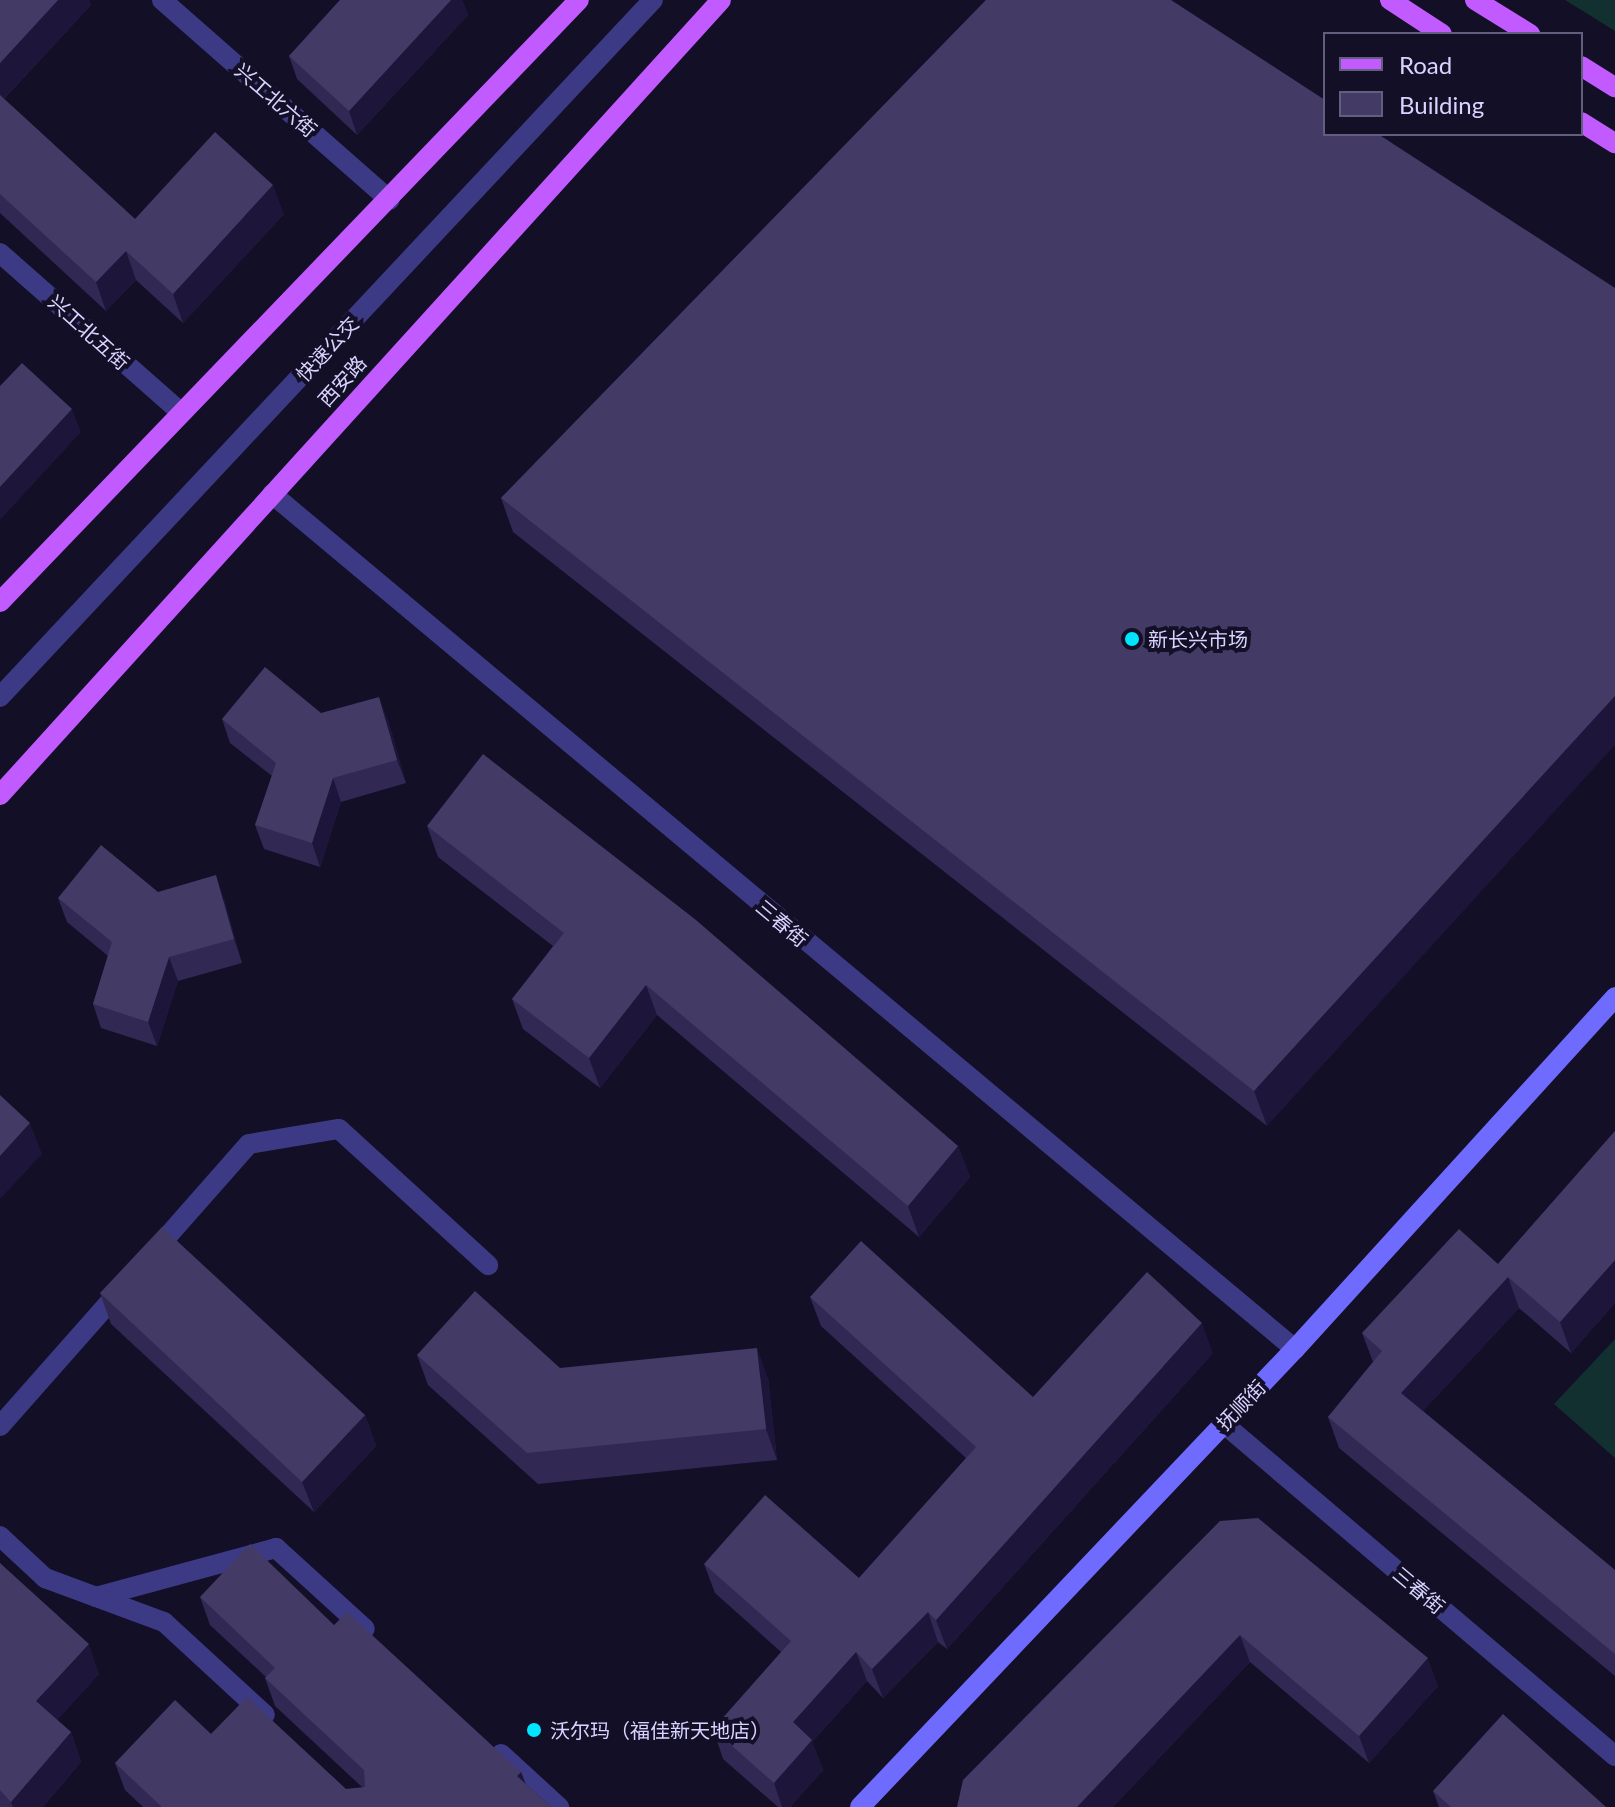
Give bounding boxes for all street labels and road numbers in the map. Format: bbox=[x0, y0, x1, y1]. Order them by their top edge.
street label: 兴工北六街 bbox=[230, 58, 322, 142]
street label: 兴工北五街 bbox=[44, 290, 134, 374]
street label: 快速公交 bbox=[291, 312, 363, 386]
street label: 西安路 bbox=[313, 351, 371, 411]
street label: 三春街 bbox=[751, 895, 813, 951]
street label: 抚顺街 bbox=[1212, 1375, 1270, 1435]
street label: 三春街 bbox=[1388, 1562, 1450, 1618]

